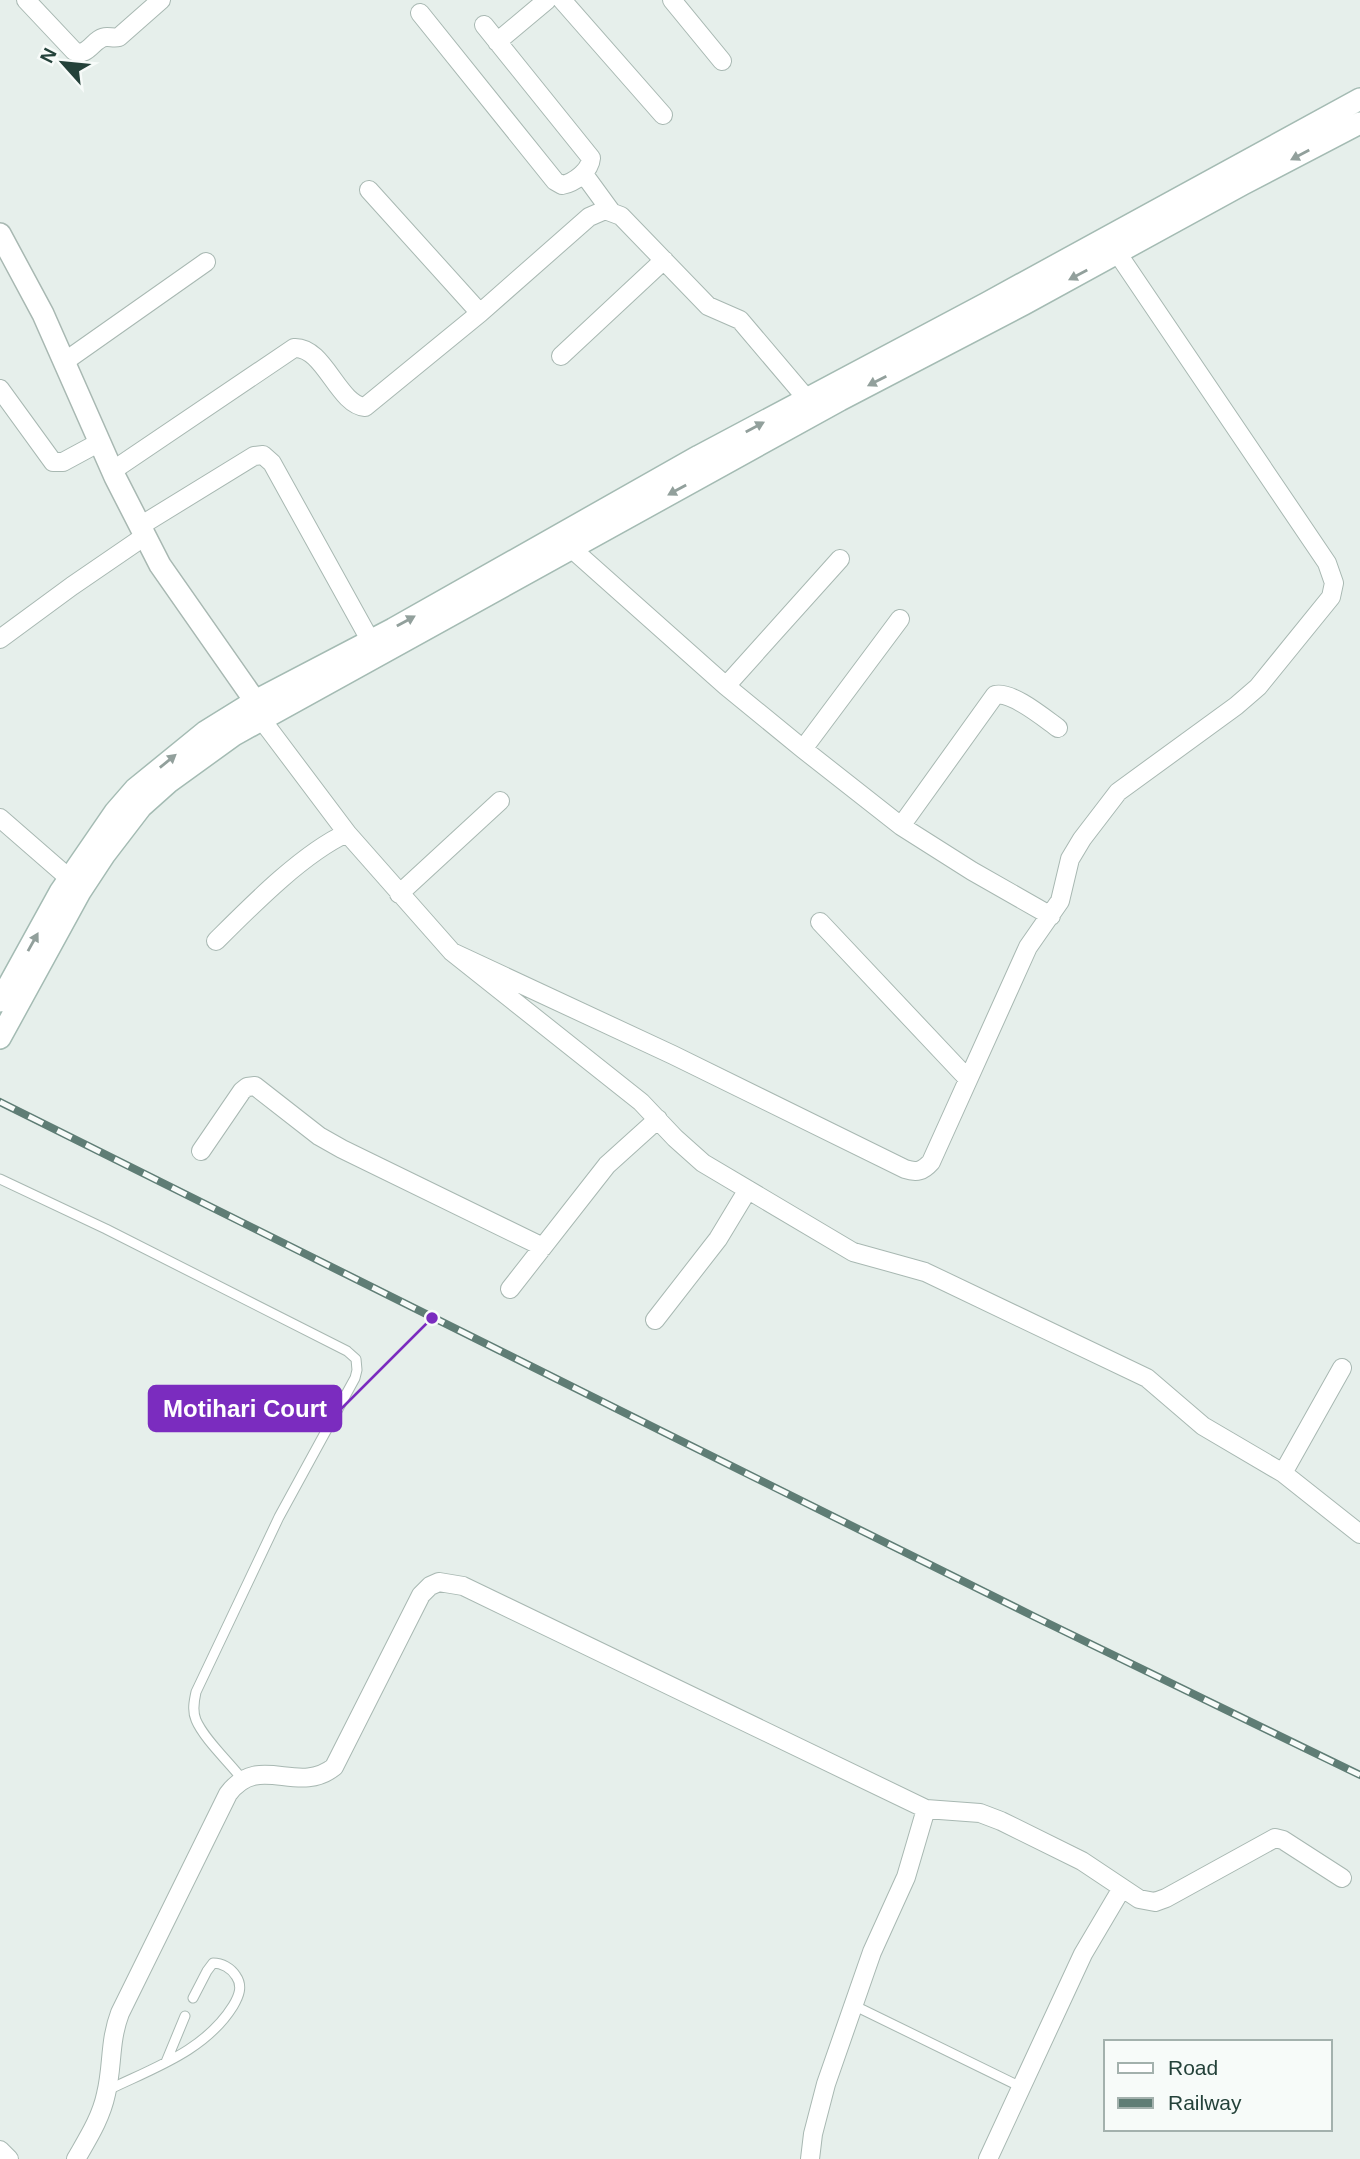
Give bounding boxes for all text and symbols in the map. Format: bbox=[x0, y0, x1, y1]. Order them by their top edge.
north arrow bbox=[28, 28, 98, 98]
text: N bbox=[36, 45, 61, 66]
one-way arrow bbox=[1289, 148, 1309, 160]
one-way arrow bbox=[1068, 269, 1088, 281]
one-way arrow bbox=[867, 375, 887, 386]
one-way arrow bbox=[745, 421, 764, 433]
one-way arrow bbox=[667, 484, 687, 496]
one-way arrow bbox=[396, 615, 416, 627]
one-way arrow bbox=[159, 754, 177, 769]
one-way arrow bbox=[27, 932, 39, 951]
callout: Motihari Court bbox=[149, 1386, 341, 1431]
text: Motihari Court bbox=[163, 1395, 327, 1422]
legend bbox=[1104, 2040, 1332, 2131]
text: Road bbox=[1168, 2056, 1218, 2079]
text: Railway bbox=[1168, 2091, 1242, 2114]

